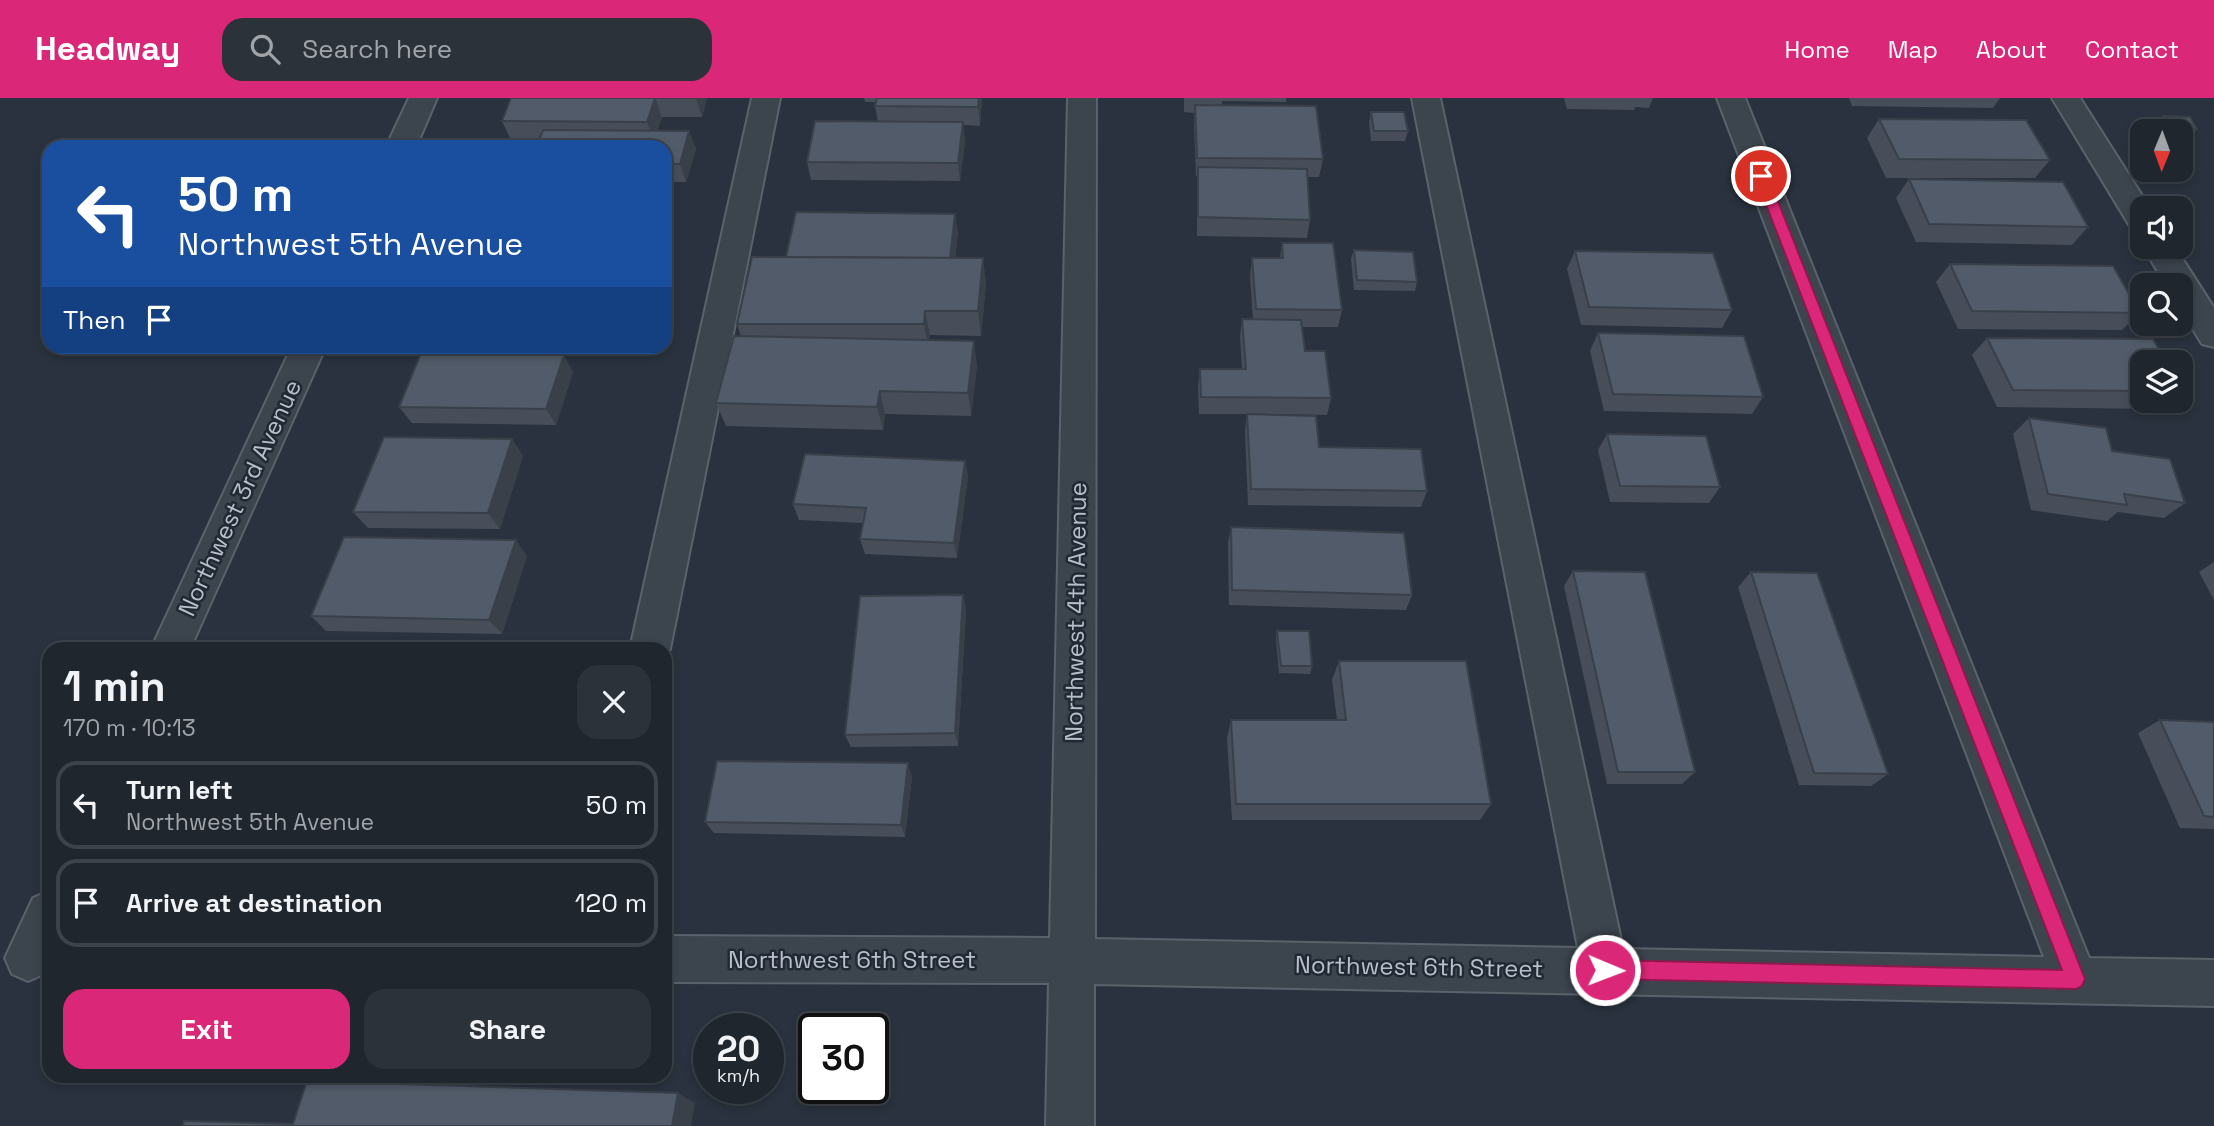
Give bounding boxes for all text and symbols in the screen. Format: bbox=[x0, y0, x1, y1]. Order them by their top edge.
search box bbox=[222, 18, 712, 81]
text: Headway bbox=[35, 28, 180, 70]
icon: search bbox=[246, 30, 284, 68]
text: Search here bbox=[302, 32, 452, 66]
text: Home bbox=[1784, 34, 1850, 65]
text: Map bbox=[1888, 34, 1938, 65]
text: About bbox=[1976, 34, 2047, 65]
text: Contact bbox=[2085, 34, 2179, 65]
north arrow bbox=[2130, 119, 2193, 182]
map controls bbox=[2130, 119, 2193, 413]
pin bbox=[1731, 146, 1791, 206]
icon: arrive bbox=[1742, 157, 1780, 195]
text: 50 m bbox=[178, 163, 293, 225]
icon: left bbox=[63, 168, 154, 259]
button: sound bbox=[2130, 196, 2193, 259]
text: Northwest 5th Avenue bbox=[178, 224, 523, 264]
button: search bbox=[2130, 273, 2193, 336]
icon: arrive bbox=[140, 301, 178, 339]
text: Then bbox=[63, 303, 126, 337]
button: layers bbox=[2130, 350, 2193, 413]
street label: Northwest 3rd Avenue bbox=[171, 375, 308, 621]
street label: Northwest 4th Avenue bbox=[1058, 482, 1093, 742]
text: 1 min bbox=[63, 660, 166, 713]
button: close bbox=[577, 665, 651, 739]
text: 170 m · 10:13 bbox=[63, 713, 196, 743]
text: Turn left bbox=[126, 773, 233, 807]
icon: left bbox=[67, 786, 105, 824]
text: 50 m bbox=[586, 788, 647, 822]
text: Northwest 5th Avenue bbox=[126, 807, 374, 837]
icon: arrive bbox=[67, 884, 105, 922]
text: Arrive at destination bbox=[126, 886, 383, 920]
text: 120 m bbox=[575, 886, 647, 920]
position arrow bbox=[1568, 933, 1642, 1007]
street label: Northwest 6th Street bbox=[728, 944, 976, 975]
street label: Northwest 6th Street bbox=[1295, 949, 1543, 984]
button: Exit bbox=[63, 989, 350, 1069]
button: Share bbox=[364, 989, 651, 1069]
speed limit sign: 30 bbox=[798, 1013, 889, 1104]
text: 20 bbox=[717, 1027, 760, 1071]
text: km/h bbox=[717, 1064, 760, 1087]

